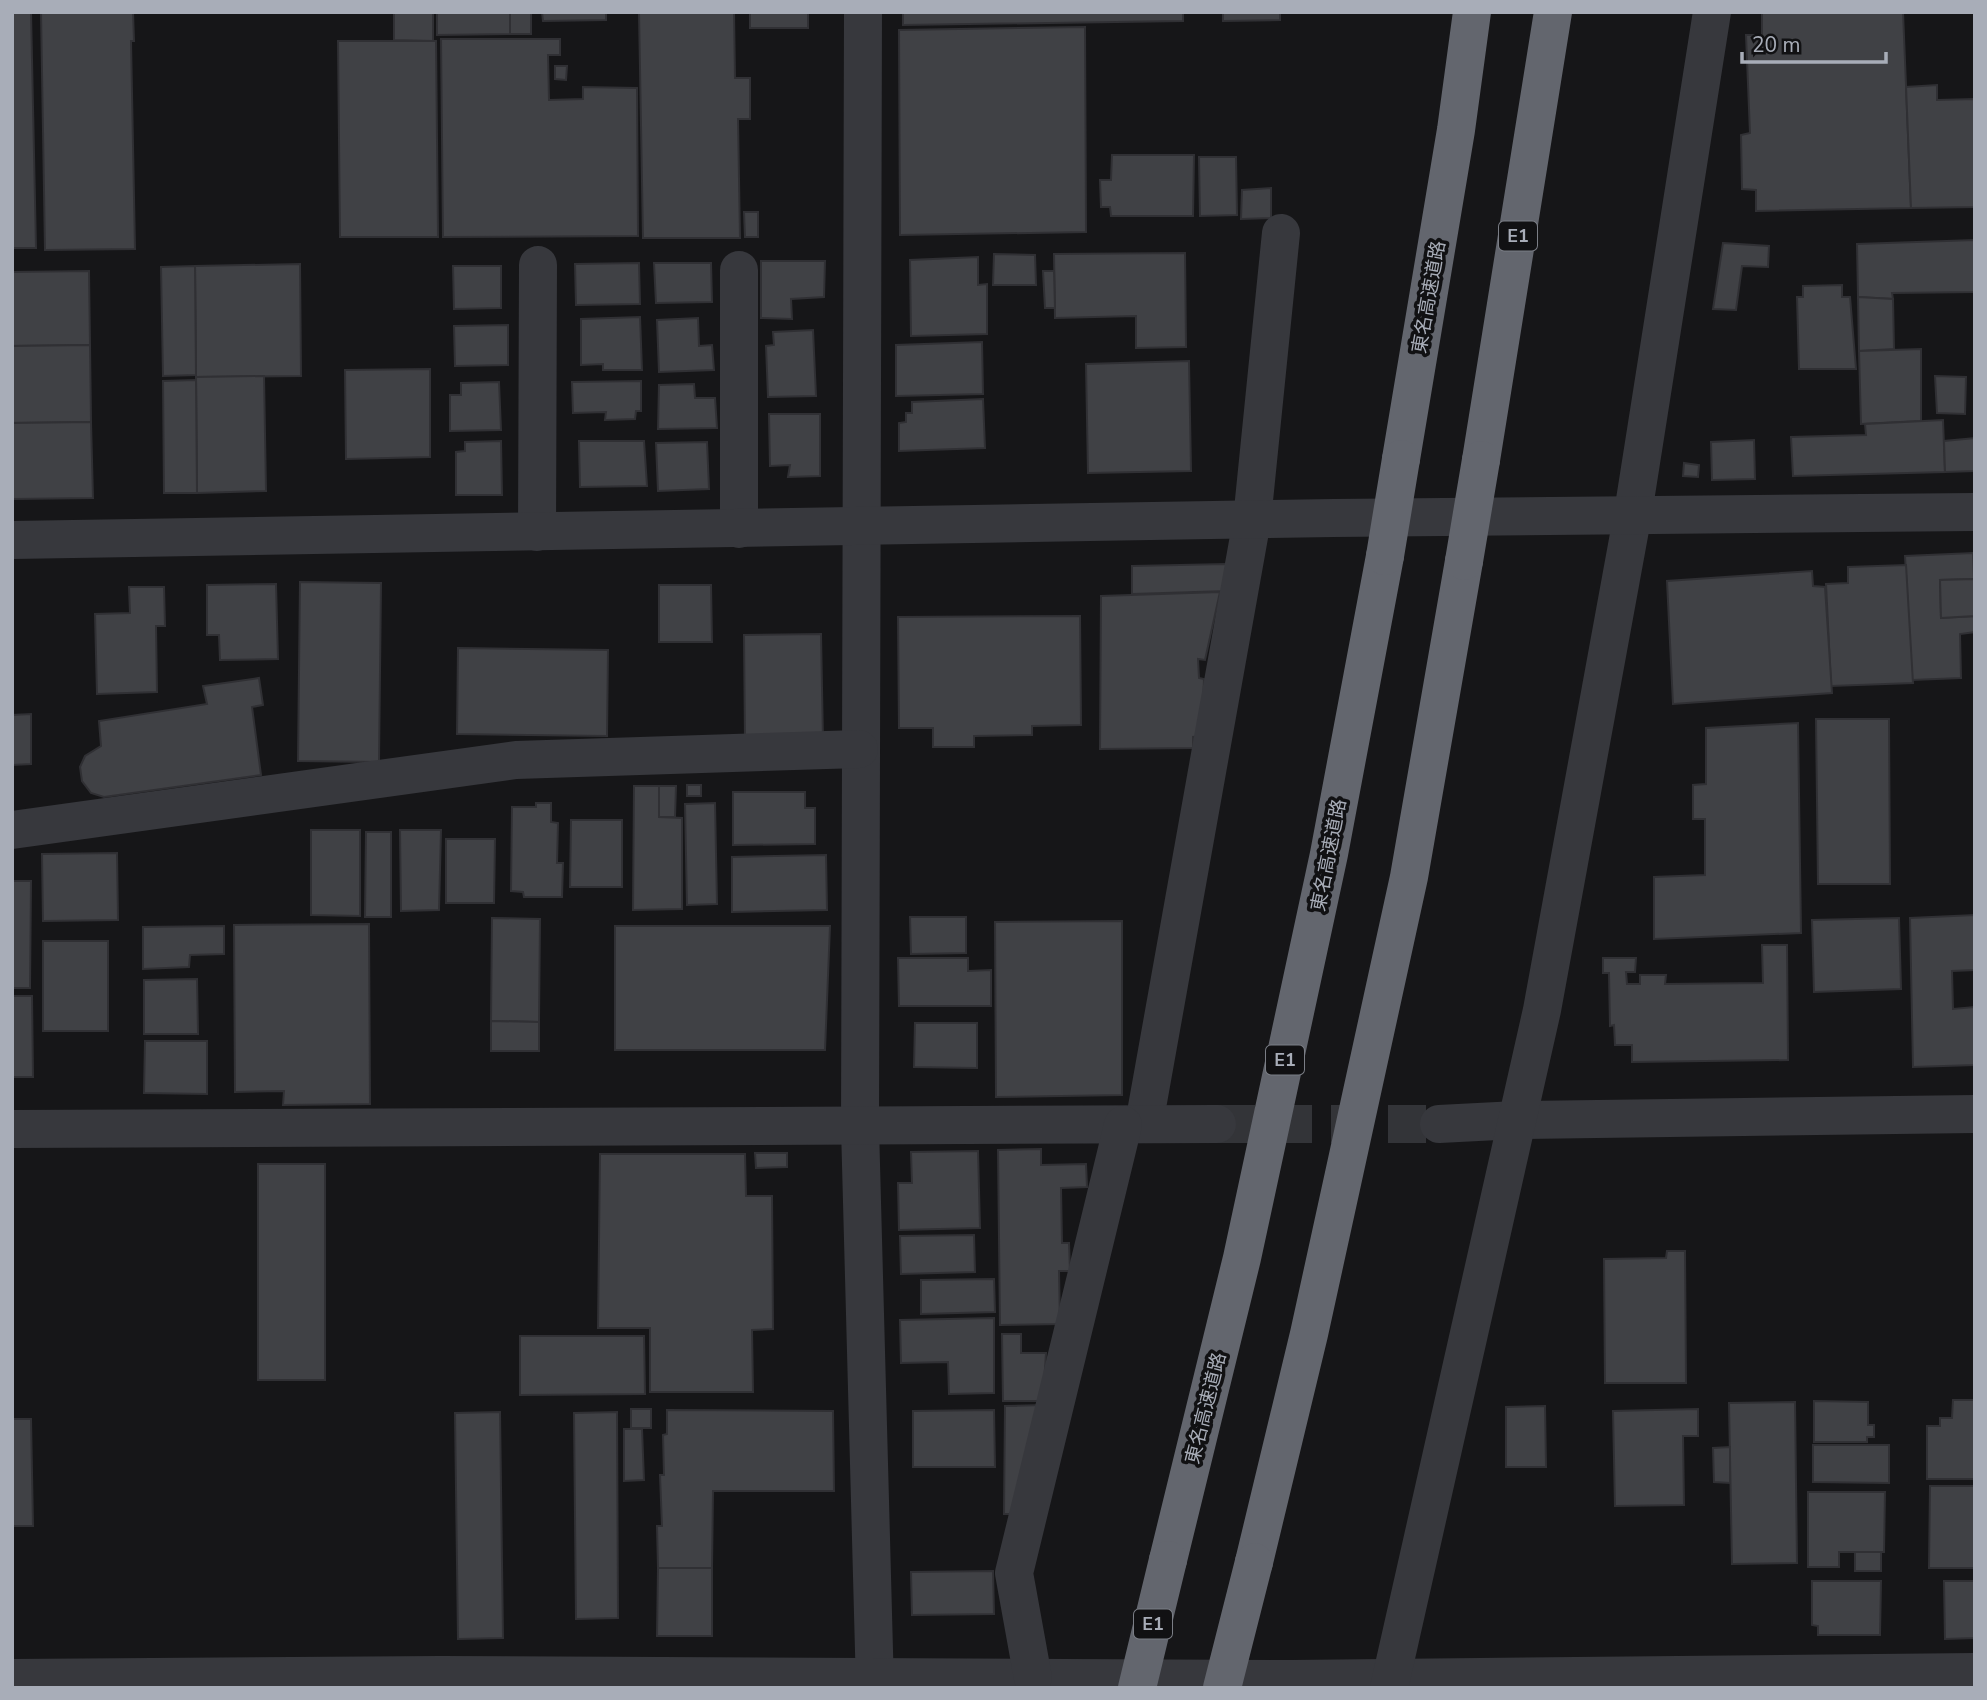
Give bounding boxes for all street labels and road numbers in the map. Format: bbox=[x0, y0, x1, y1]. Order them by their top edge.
road number: E1 bbox=[1499, 222, 1537, 250]
street label: 東名高速道路 bbox=[1406, 239, 1452, 356]
street label: 東名高速道路 bbox=[1305, 797, 1353, 914]
road number: E1 bbox=[1266, 1045, 1304, 1074]
street label: 東名高速道路 bbox=[1180, 1350, 1232, 1467]
road number: E1 bbox=[1134, 1610, 1172, 1638]

